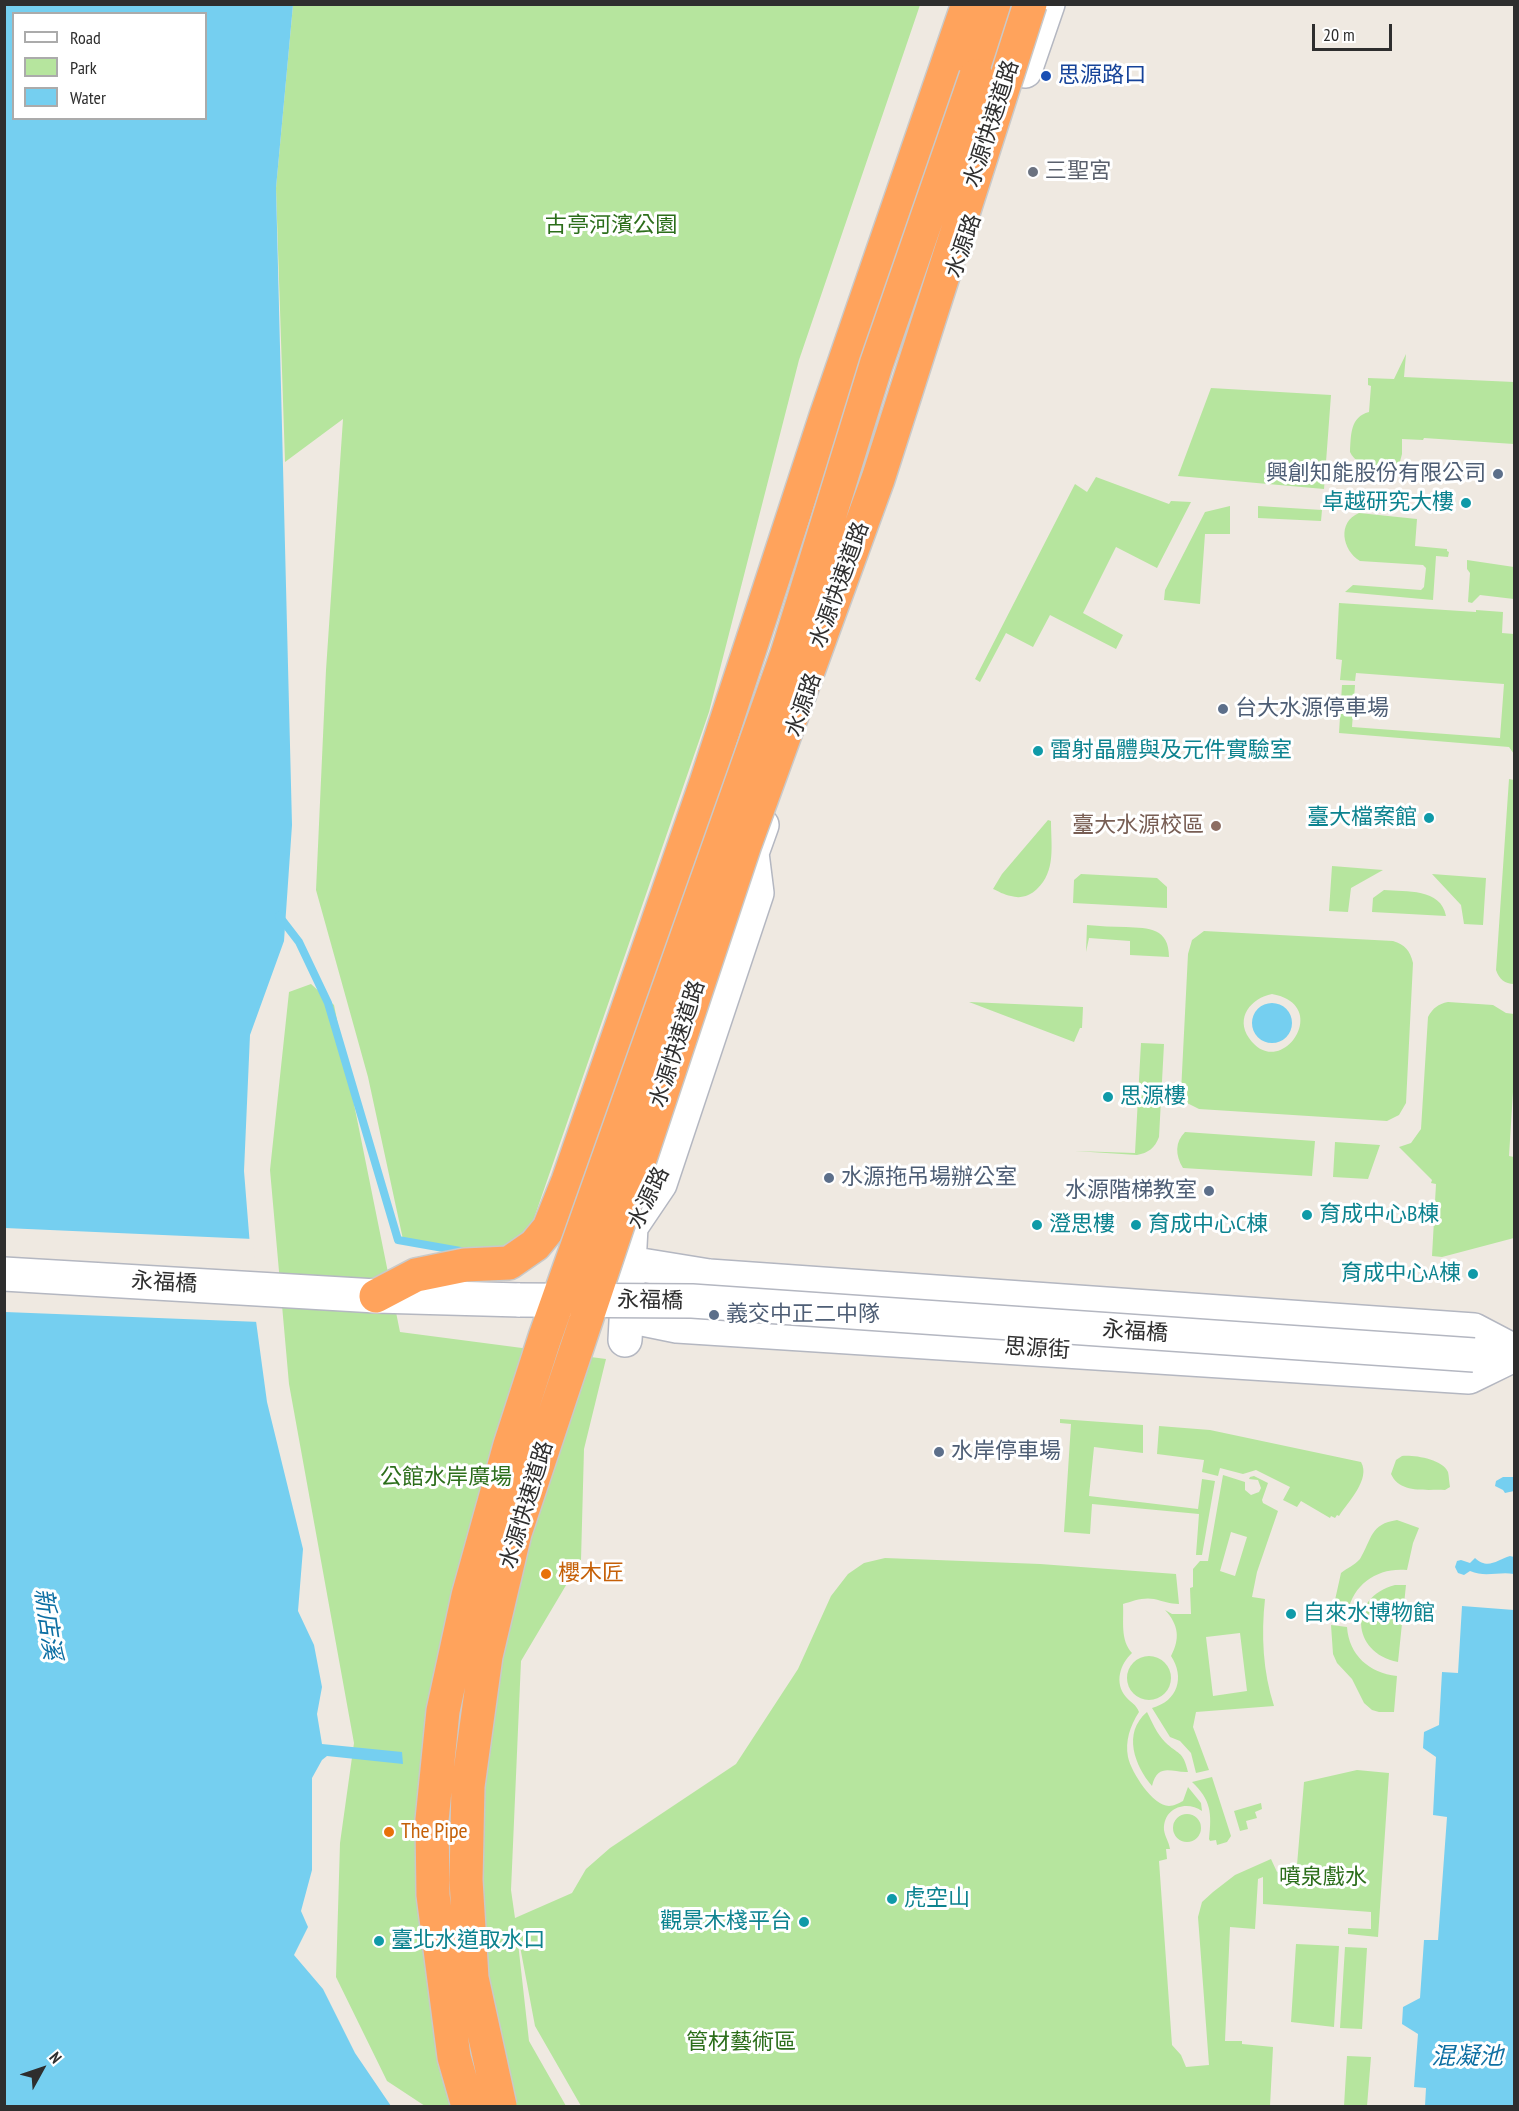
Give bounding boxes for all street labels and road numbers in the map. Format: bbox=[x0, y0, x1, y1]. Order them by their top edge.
street label: 水源快速道路 bbox=[959, 57, 1025, 191]
street label: 水源路 bbox=[941, 211, 987, 281]
street label: 水源快速道路 bbox=[805, 518, 875, 652]
street label: 水源路 bbox=[781, 670, 827, 740]
street label: 水源快速道路 bbox=[645, 977, 711, 1111]
street label: 水源路 bbox=[623, 1163, 675, 1233]
street label: 永福橋 bbox=[130, 1268, 198, 1298]
street label: 永福橋 bbox=[617, 1287, 683, 1315]
street label: 永福橋 bbox=[1101, 1317, 1169, 1347]
street label: 思源街 bbox=[1003, 1334, 1071, 1364]
street label: 水源快速道路 bbox=[495, 1438, 559, 1572]

